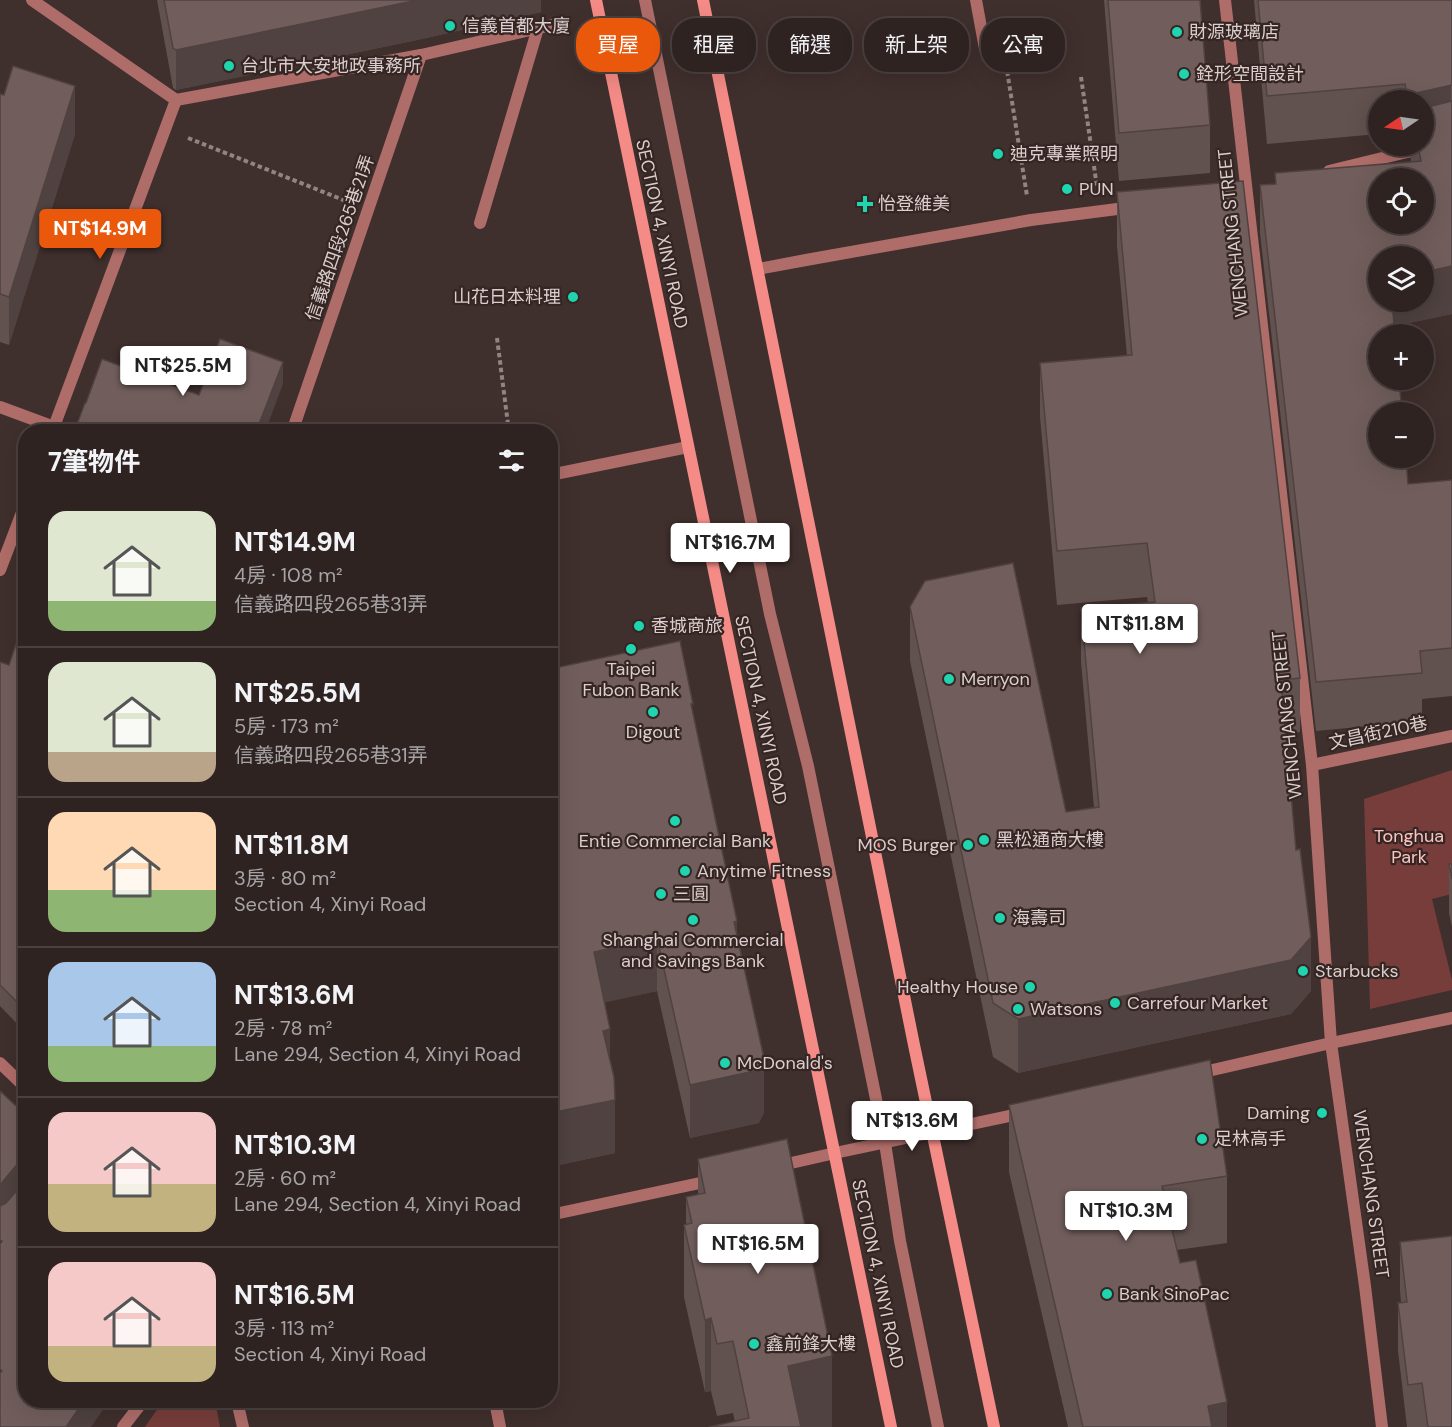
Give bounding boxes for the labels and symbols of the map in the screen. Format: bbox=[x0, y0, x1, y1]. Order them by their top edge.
place label: 信義首都大廈 bbox=[462, 14, 570, 38]
marker: 信義首都大廈 bbox=[443, 19, 457, 33]
place label: 財源玻璃店 bbox=[1189, 20, 1279, 44]
marker: 財源玻璃店 bbox=[1170, 25, 1184, 39]
place label: 台北市大安地政事務所 bbox=[241, 54, 421, 78]
marker: 台北市大安地政事務所 bbox=[222, 59, 236, 73]
place label: 銓形空間設計 bbox=[1196, 62, 1304, 86]
marker: 銓形空間設計 bbox=[1177, 67, 1191, 81]
north arrow bbox=[1368, 90, 1434, 156]
street label: SECTION 4, XINYI ROAD bbox=[630, 137, 694, 331]
place label: 迪克專業照明 bbox=[1010, 142, 1118, 166]
marker: 迪克專業照明 bbox=[991, 147, 1005, 161]
street label: WENCHANG STREET bbox=[1212, 148, 1254, 318]
street label: 信義路四段265巷21弄 bbox=[300, 152, 380, 324]
place label: PUN bbox=[1079, 177, 1114, 201]
marker: PUN bbox=[1060, 182, 1074, 196]
place label: 怡登維美 bbox=[878, 192, 950, 216]
marker: 怡登維美 bbox=[856, 195, 874, 213]
pin: NT$14.9M bbox=[38, 209, 162, 260]
place label: 山花日本料理 bbox=[453, 285, 561, 309]
marker: 山花日本料理 bbox=[566, 290, 580, 304]
pin: NT$25.5M bbox=[121, 346, 245, 397]
pin: NT$16.7M bbox=[668, 523, 792, 574]
pin: NT$11.8M bbox=[1078, 604, 1202, 655]
street label: SECTION 4, XINYI ROAD bbox=[729, 613, 793, 807]
place label: 香城商旅 bbox=[651, 614, 723, 638]
marker: 香城商旅 bbox=[632, 619, 646, 633]
street label: WENCHANG STREET bbox=[1266, 630, 1308, 800]
marker: Taipei Fubon Bank bbox=[624, 642, 638, 656]
place label: Taipei Fubon Bank bbox=[582, 657, 680, 702]
place label: Merryon bbox=[961, 667, 1030, 691]
marker: Merryon bbox=[942, 672, 956, 686]
marker: Digout bbox=[646, 705, 660, 719]
street label: 文昌街210巷 bbox=[1326, 711, 1430, 755]
place label: Digout bbox=[626, 720, 680, 744]
marker: Entie Commercial Bank bbox=[668, 814, 682, 828]
park label: Tonghua Park bbox=[1374, 824, 1444, 869]
place label: 黑松通商大樓 bbox=[996, 828, 1104, 852]
place label: Entie Commercial Bank bbox=[579, 829, 771, 853]
place label: MOS Burger bbox=[858, 833, 956, 857]
marker: 黑松通商大樓 bbox=[977, 833, 991, 847]
marker: MOS Burger bbox=[961, 838, 975, 852]
place label: Anytime Fitness bbox=[697, 859, 831, 883]
marker: Anytime Fitness bbox=[678, 864, 692, 878]
place label: 三圓 bbox=[673, 882, 709, 906]
marker: 三圓 bbox=[654, 887, 668, 901]
place label: 海壽司 bbox=[1012, 906, 1066, 930]
marker: 海壽司 bbox=[993, 911, 1007, 925]
marker: Shanghai Commercial and Savings Bank bbox=[686, 913, 700, 927]
place label: Shanghai Commercial and Savings Bank bbox=[603, 928, 783, 973]
place label: Starbucks bbox=[1315, 959, 1398, 983]
marker: Starbucks bbox=[1296, 964, 1310, 978]
place label: Healthy House bbox=[897, 975, 1018, 999]
marker: Healthy House bbox=[1023, 980, 1037, 994]
place label: Carrefour Market bbox=[1127, 991, 1268, 1015]
marker: Carrefour Market bbox=[1108, 996, 1122, 1010]
place label: Watsons bbox=[1030, 997, 1102, 1021]
marker: Watsons bbox=[1011, 1002, 1025, 1016]
place label: McDonald's bbox=[737, 1051, 833, 1075]
marker: McDonald's bbox=[718, 1056, 732, 1070]
pin: NT$13.6M bbox=[850, 1101, 974, 1152]
place label: Daming bbox=[1247, 1101, 1310, 1125]
marker: Daming bbox=[1315, 1106, 1329, 1120]
street label: WENCHANG STREET bbox=[1347, 1108, 1395, 1280]
place label: 足林高手 bbox=[1214, 1127, 1286, 1151]
marker: 足林高手 bbox=[1195, 1132, 1209, 1146]
street label: SECTION 4, XINYI ROAD bbox=[846, 1177, 910, 1371]
pin: NT$10.3M bbox=[1064, 1191, 1188, 1242]
pin: NT$16.5M bbox=[696, 1224, 820, 1275]
place label: Bank SinoPac bbox=[1119, 1282, 1230, 1306]
marker: Bank SinoPac bbox=[1100, 1287, 1114, 1301]
place label: 鑫前鋒大樓 bbox=[766, 1332, 856, 1356]
marker: 鑫前鋒大樓 bbox=[747, 1337, 761, 1351]

